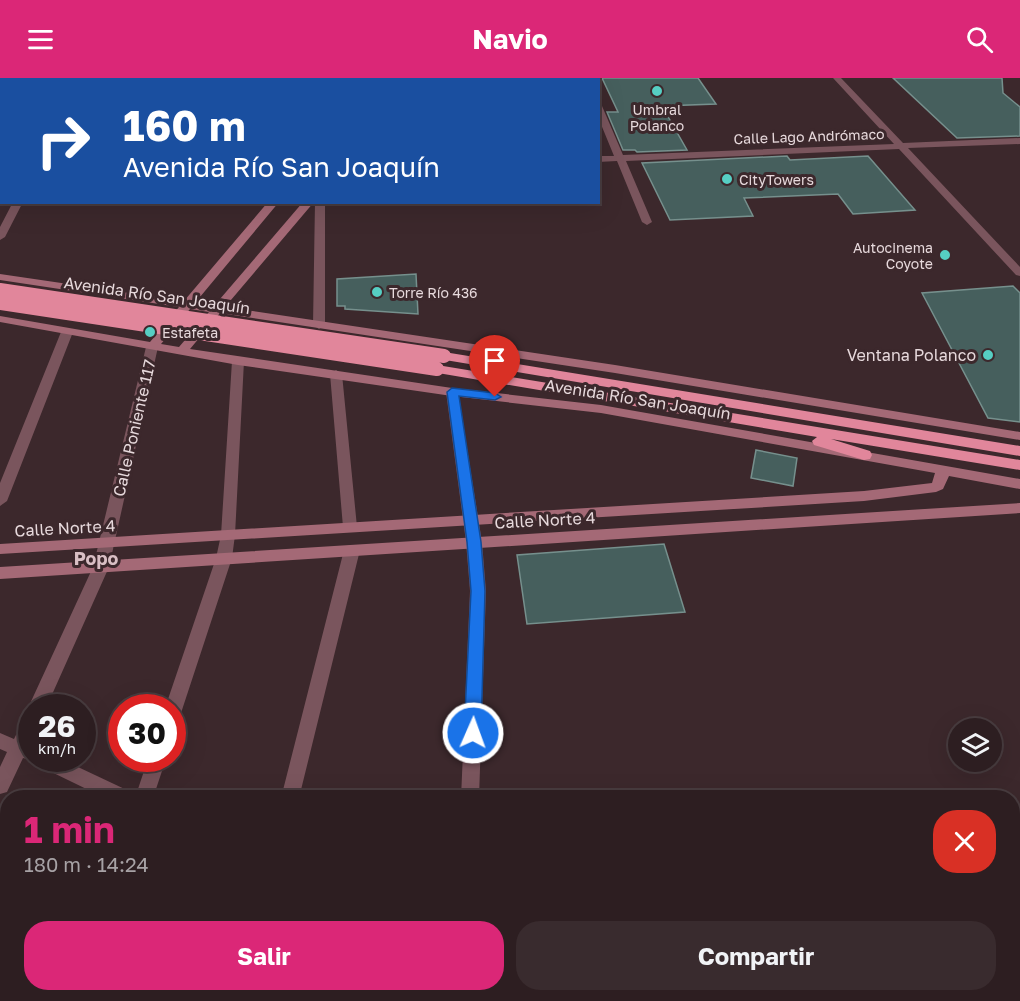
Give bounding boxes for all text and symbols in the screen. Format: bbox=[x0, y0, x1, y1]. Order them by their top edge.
icon: menu bbox=[24, 23, 57, 56]
text: Navio bbox=[472, 23, 548, 55]
icon: search bbox=[963, 23, 996, 56]
marker: Umbral Polanco bbox=[650, 84, 664, 98]
text: 160 m bbox=[123, 100, 246, 150]
place label: Umbral Polanco bbox=[630, 101, 684, 134]
icon: right bbox=[24, 102, 102, 180]
street label: Calle Lago Andrómaco bbox=[733, 125, 885, 147]
text: Avenida Río San Joaquín bbox=[123, 151, 440, 183]
place label: CityTowers bbox=[739, 171, 814, 188]
marker: CityTowers bbox=[720, 172, 734, 186]
place label: Autocinema Coyote bbox=[853, 239, 933, 272]
marker: Autocinema Coyote bbox=[938, 248, 952, 262]
street label: Avenida Río San Joaquín bbox=[63, 272, 251, 318]
place label: Torre Río 436 bbox=[389, 284, 478, 301]
marker: Torre Río 436 bbox=[370, 285, 384, 299]
place label: Estafeta bbox=[162, 324, 218, 341]
marker: Estafeta bbox=[143, 325, 157, 339]
pin bbox=[469, 335, 520, 397]
icon: arrive bbox=[478, 344, 511, 377]
place label: Ventana Polanco bbox=[847, 345, 976, 365]
marker: Ventana Polanco bbox=[981, 348, 995, 362]
street label: Calle Poniente 117 bbox=[109, 358, 159, 498]
street label: Avenida Río San Joaquín bbox=[544, 374, 732, 424]
street label: Calle Norte 4 bbox=[494, 507, 596, 533]
street label: Calle Norte 4 bbox=[14, 515, 116, 541]
district label: Popo bbox=[74, 547, 118, 569]
speed limit sign: 30 bbox=[108, 694, 186, 772]
position arrow bbox=[441, 701, 505, 765]
text: 26 bbox=[38, 708, 76, 744]
map controls bbox=[948, 718, 1002, 772]
button: layers bbox=[948, 718, 1002, 772]
text: km/h bbox=[38, 739, 76, 757]
text: 1 min bbox=[24, 808, 115, 851]
button: close bbox=[933, 810, 996, 873]
text: 180 m · 14:24 bbox=[24, 852, 149, 876]
button: Salir bbox=[24, 921, 504, 990]
button: Compartir bbox=[516, 921, 996, 990]

